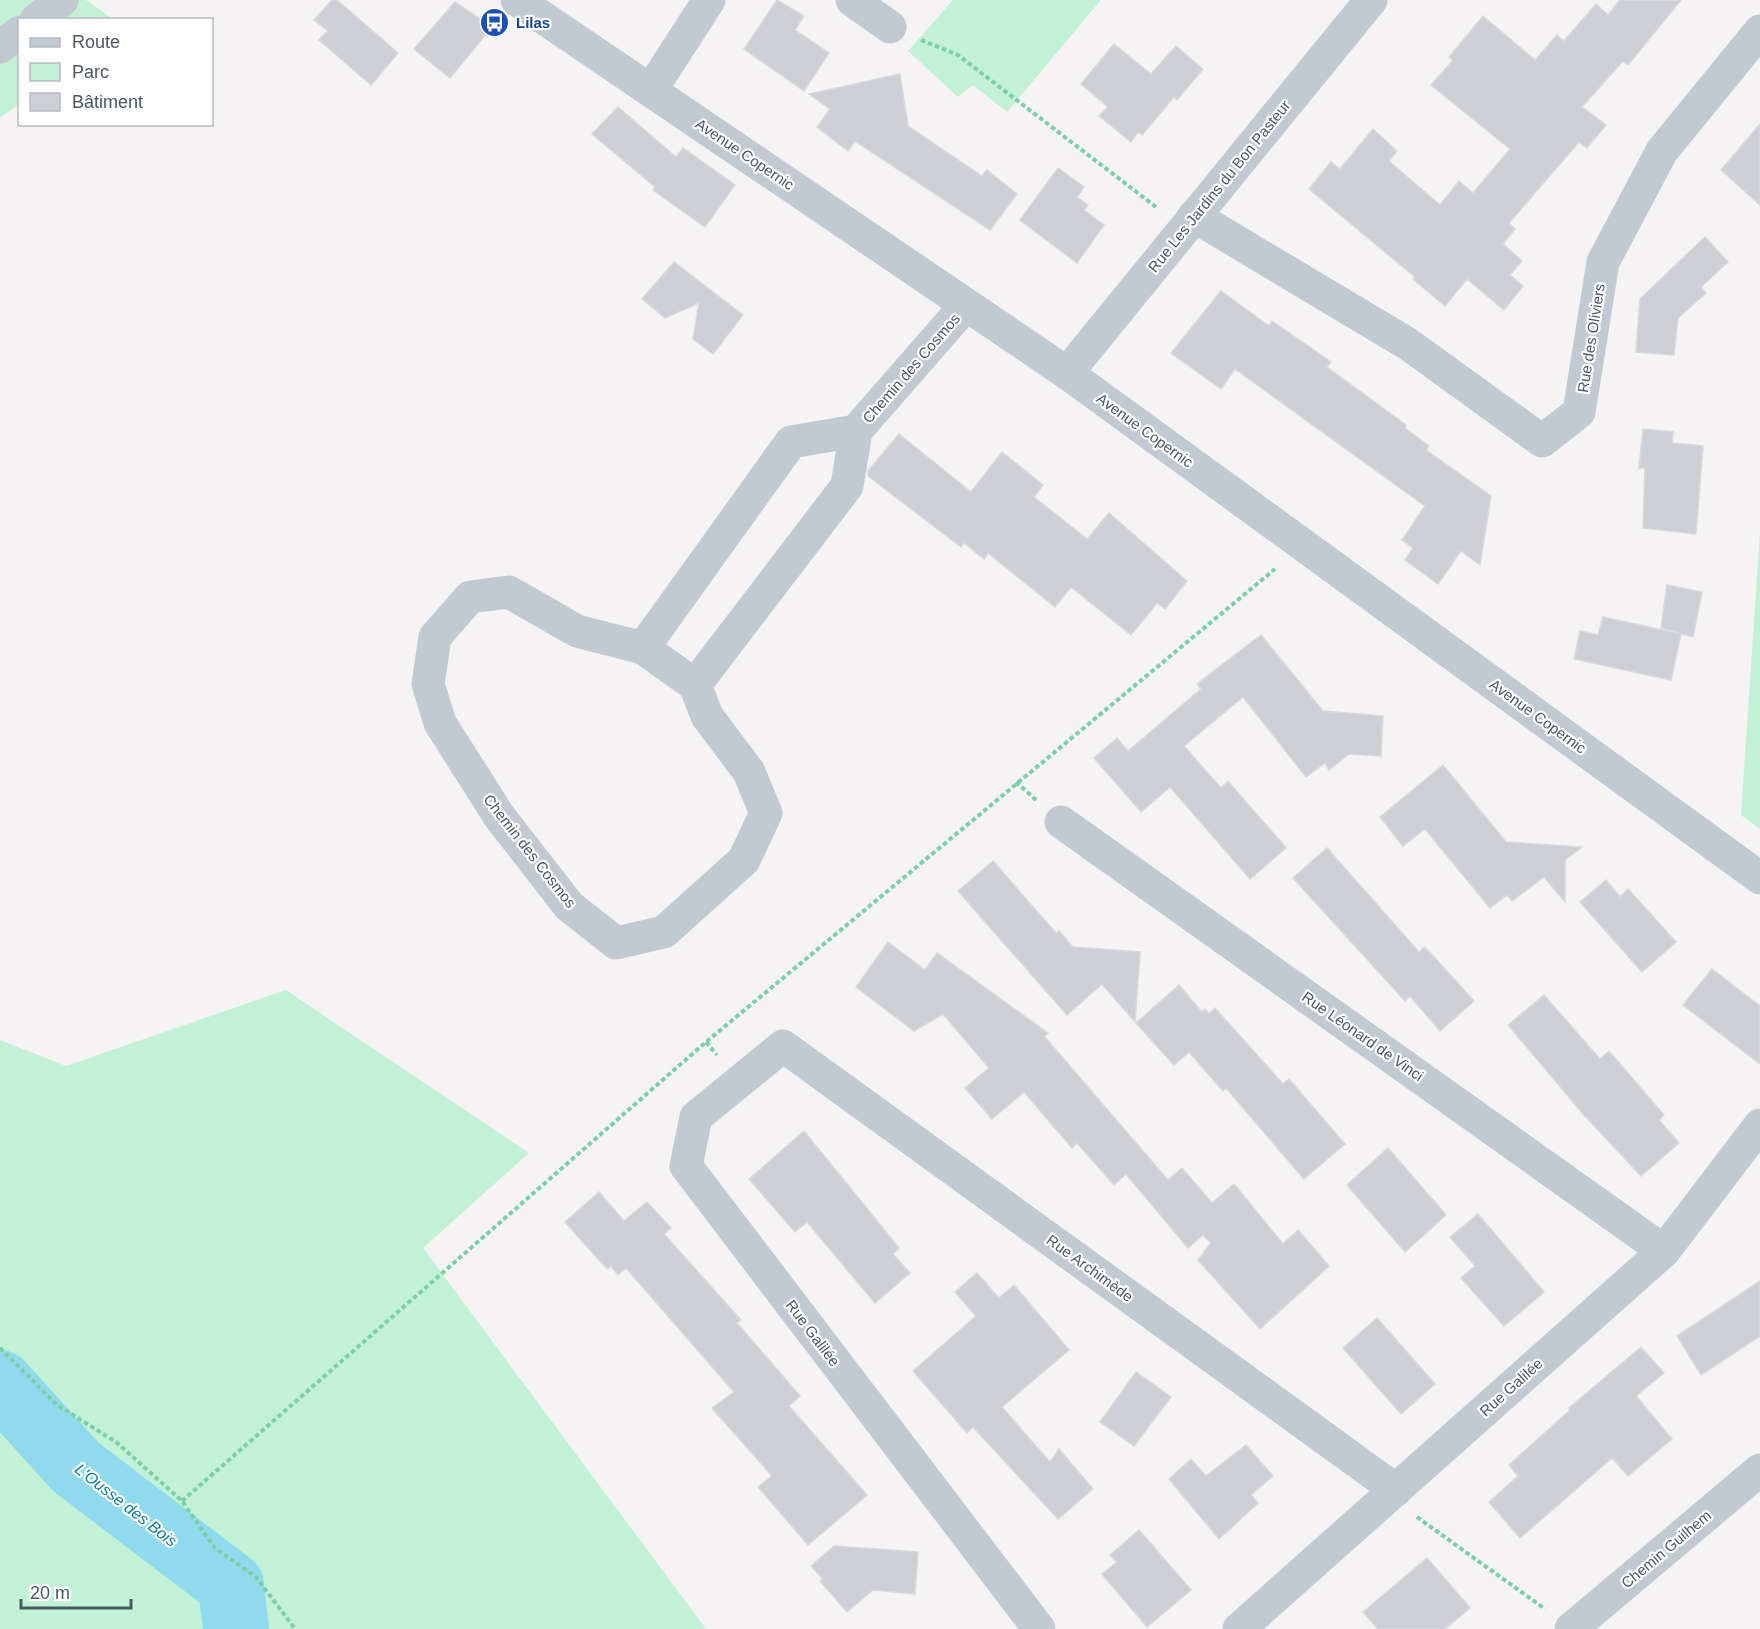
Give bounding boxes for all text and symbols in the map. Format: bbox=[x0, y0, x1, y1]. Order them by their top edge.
bus stop icon: Lilas bbox=[479, 6, 511, 38]
place label: Lilas bbox=[516, 14, 550, 31]
legend bbox=[18, 18, 213, 126]
text: Route bbox=[72, 32, 120, 52]
text: Parc bbox=[72, 62, 109, 82]
text: Bâtiment bbox=[72, 92, 143, 112]
street label: Rue Les Jardins du Bon Pasteur bbox=[1144, 97, 1294, 275]
street label: Avenue Copernic bbox=[693, 115, 798, 193]
street label: Rue des Oliviers bbox=[1574, 282, 1608, 394]
street label: Chemin des Cosmos bbox=[859, 310, 963, 426]
street label: Avenue Copernic bbox=[1094, 389, 1197, 471]
street label: Avenue Copernic bbox=[1487, 675, 1590, 757]
street label: Chemin des Cosmos bbox=[480, 791, 580, 911]
street label: Rue Léonard de Vinci bbox=[1299, 988, 1427, 1084]
street label: Rue Archimède bbox=[1044, 1231, 1136, 1305]
street label: Rue Galilée bbox=[783, 1297, 843, 1369]
street label: Rue Galilée bbox=[1476, 1354, 1546, 1420]
water label: L'Ousse des Bois bbox=[72, 1460, 180, 1550]
street label: Chemin Guilhem bbox=[1618, 1507, 1714, 1591]
scale bar bbox=[21, 1572, 130, 1610]
text: 20 m bbox=[30, 1583, 70, 1603]

